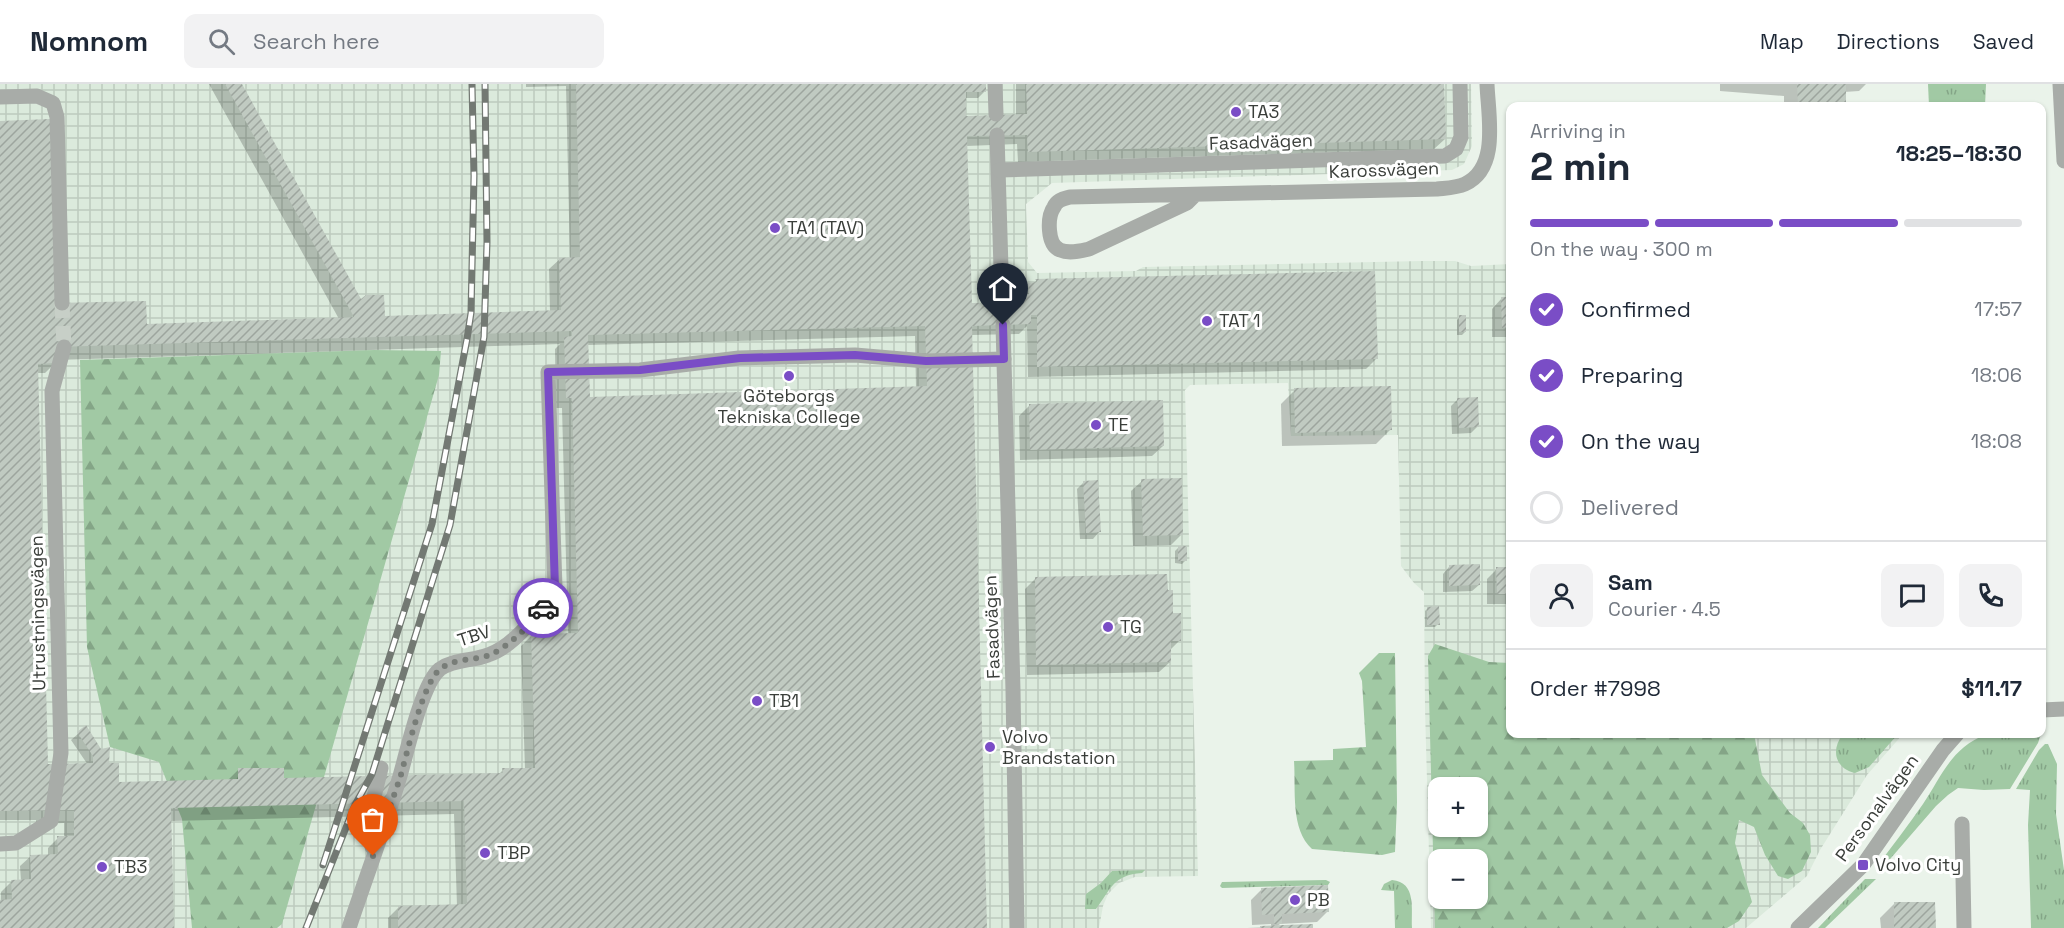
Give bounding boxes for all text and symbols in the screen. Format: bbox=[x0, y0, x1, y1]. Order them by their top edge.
search box bbox=[184, 14, 604, 68]
text: Nomnom bbox=[30, 23, 148, 59]
icon: search bbox=[205, 25, 238, 58]
text: Search here bbox=[253, 27, 380, 55]
text: Map bbox=[1760, 28, 1804, 55]
text: Directions bbox=[1837, 28, 1940, 55]
text: Saved bbox=[1973, 28, 2034, 55]
place label: TA3 bbox=[1248, 100, 1279, 123]
marker: TA3 bbox=[1229, 105, 1243, 119]
text: Arriving in bbox=[1530, 118, 1626, 144]
street label: Fasadvägen bbox=[1209, 128, 1313, 155]
text: 18:25–18:30 bbox=[1896, 139, 2022, 167]
text: 2 min bbox=[1530, 142, 1631, 191]
street label: Karossvägen bbox=[1328, 156, 1440, 183]
place label: TA1 (TAV) bbox=[787, 216, 864, 239]
marker: TA1 (TAV) bbox=[768, 221, 782, 235]
text: On the way · 300 m bbox=[1530, 236, 1713, 262]
pin bbox=[977, 263, 1028, 325]
icon: home bbox=[986, 272, 1019, 305]
icon: check bbox=[1530, 293, 1563, 326]
text: Confirmed bbox=[1581, 295, 1691, 323]
text: 17:57 bbox=[1974, 296, 2022, 322]
place label: TAT 1 bbox=[1219, 309, 1260, 332]
marker: TAT 1 bbox=[1200, 314, 1214, 328]
icon: check bbox=[1530, 359, 1563, 392]
text: Preparing bbox=[1581, 361, 1683, 389]
text: 18:06 bbox=[1971, 362, 2022, 388]
marker: Göteborgs Tekniska College bbox=[782, 369, 796, 383]
place label: Göteborgs Tekniska College bbox=[718, 384, 860, 428]
place label: TE bbox=[1108, 413, 1129, 436]
marker: TE bbox=[1089, 418, 1103, 432]
icon: check bbox=[1530, 425, 1563, 458]
text: On the way bbox=[1581, 427, 1700, 455]
text: 18:08 bbox=[1971, 428, 2022, 454]
text: Delivered bbox=[1581, 493, 1679, 521]
street label: Utrustningsvägen bbox=[25, 535, 50, 691]
button: person bbox=[1530, 564, 1593, 627]
button: chat bbox=[1881, 564, 1944, 627]
button: phone bbox=[1959, 564, 2022, 627]
text: Sam bbox=[1608, 568, 1653, 596]
street label: Fasadvägen bbox=[978, 575, 1005, 679]
courier bbox=[513, 578, 573, 638]
icon: car bbox=[527, 592, 560, 625]
text: Courier · 4.5 bbox=[1608, 596, 1721, 622]
place label: TG bbox=[1120, 615, 1142, 638]
street label: TBV bbox=[454, 619, 493, 652]
marker: TG bbox=[1101, 620, 1115, 634]
text: Order #7998 bbox=[1530, 674, 1661, 702]
text: $11.17 bbox=[1961, 674, 2022, 702]
place label: TB1 bbox=[769, 689, 799, 712]
marker: TB1 bbox=[750, 694, 764, 708]
place label: Volvo Brandstation bbox=[1002, 725, 1116, 769]
marker: Volvo Brandstation bbox=[983, 740, 997, 754]
street label: Personalvägen bbox=[1830, 750, 1923, 866]
map controls bbox=[1428, 777, 1488, 909]
button: + bbox=[1428, 777, 1488, 837]
pin bbox=[347, 794, 398, 856]
icon: bag bbox=[356, 803, 389, 836]
place label: TBP bbox=[497, 841, 530, 864]
marker: TBP bbox=[478, 846, 492, 860]
button: − bbox=[1428, 849, 1488, 909]
place label: Volvo City bbox=[1875, 853, 1961, 876]
place label: TB3 bbox=[114, 855, 147, 878]
marker: Volvo City bbox=[1856, 858, 1870, 872]
marker: TB3 bbox=[95, 860, 109, 874]
place label: PB bbox=[1307, 888, 1330, 911]
marker: PB bbox=[1288, 893, 1302, 907]

